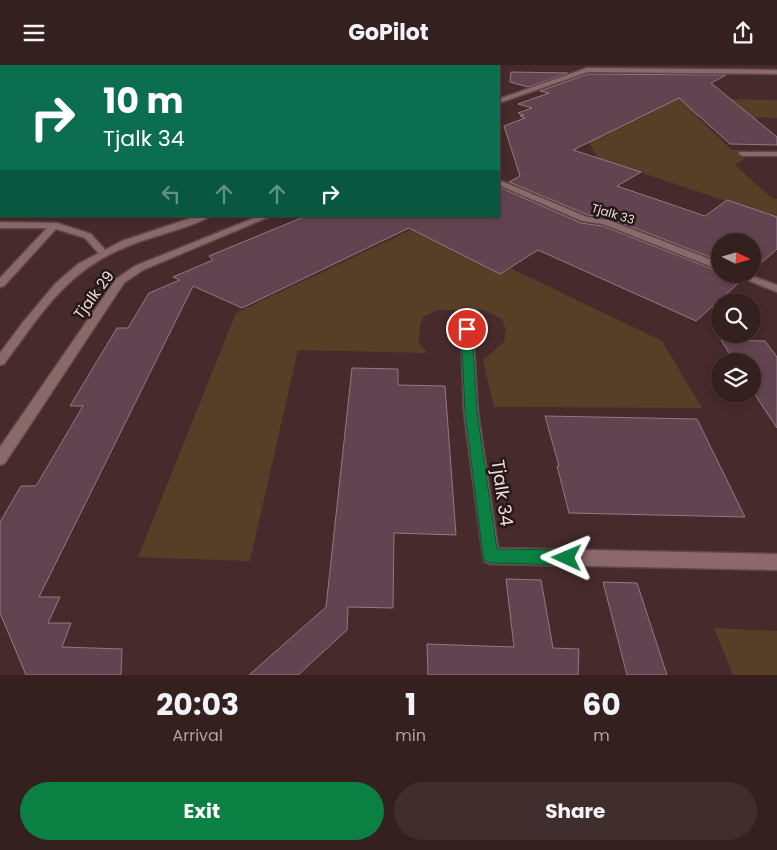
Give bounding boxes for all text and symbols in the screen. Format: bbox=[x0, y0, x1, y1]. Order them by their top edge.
text: GoPilot bbox=[348, 17, 429, 48]
icon: menu bbox=[20, 19, 48, 47]
icon: share bbox=[729, 19, 757, 47]
text: 10 m bbox=[103, 76, 183, 125]
icon: right bbox=[20, 85, 85, 150]
text: Tjalk 34 bbox=[103, 123, 185, 154]
icon: left bbox=[157, 180, 185, 208]
icon: ahead bbox=[210, 180, 238, 208]
icon: ahead bbox=[263, 180, 291, 208]
icon: right bbox=[316, 180, 344, 208]
street label: Tjalk 33 bbox=[590, 199, 637, 228]
north arrow bbox=[711, 233, 761, 283]
map controls bbox=[711, 233, 761, 403]
street label: Tjalk 29 bbox=[69, 266, 119, 323]
button: search bbox=[711, 293, 761, 343]
pin bbox=[446, 308, 488, 350]
icon: arrive bbox=[453, 315, 481, 343]
button: layers bbox=[711, 353, 761, 403]
street label: Tjalk 34 bbox=[485, 458, 520, 528]
position arrow bbox=[540, 531, 592, 583]
text: 20:03 bbox=[156, 683, 239, 726]
text: 1 bbox=[405, 683, 416, 726]
text: 60 bbox=[582, 683, 621, 726]
text: Arrival bbox=[172, 724, 223, 747]
text: min bbox=[395, 724, 426, 747]
text: m bbox=[593, 724, 610, 747]
button: Exit bbox=[20, 782, 384, 840]
button: Share bbox=[394, 782, 757, 840]

